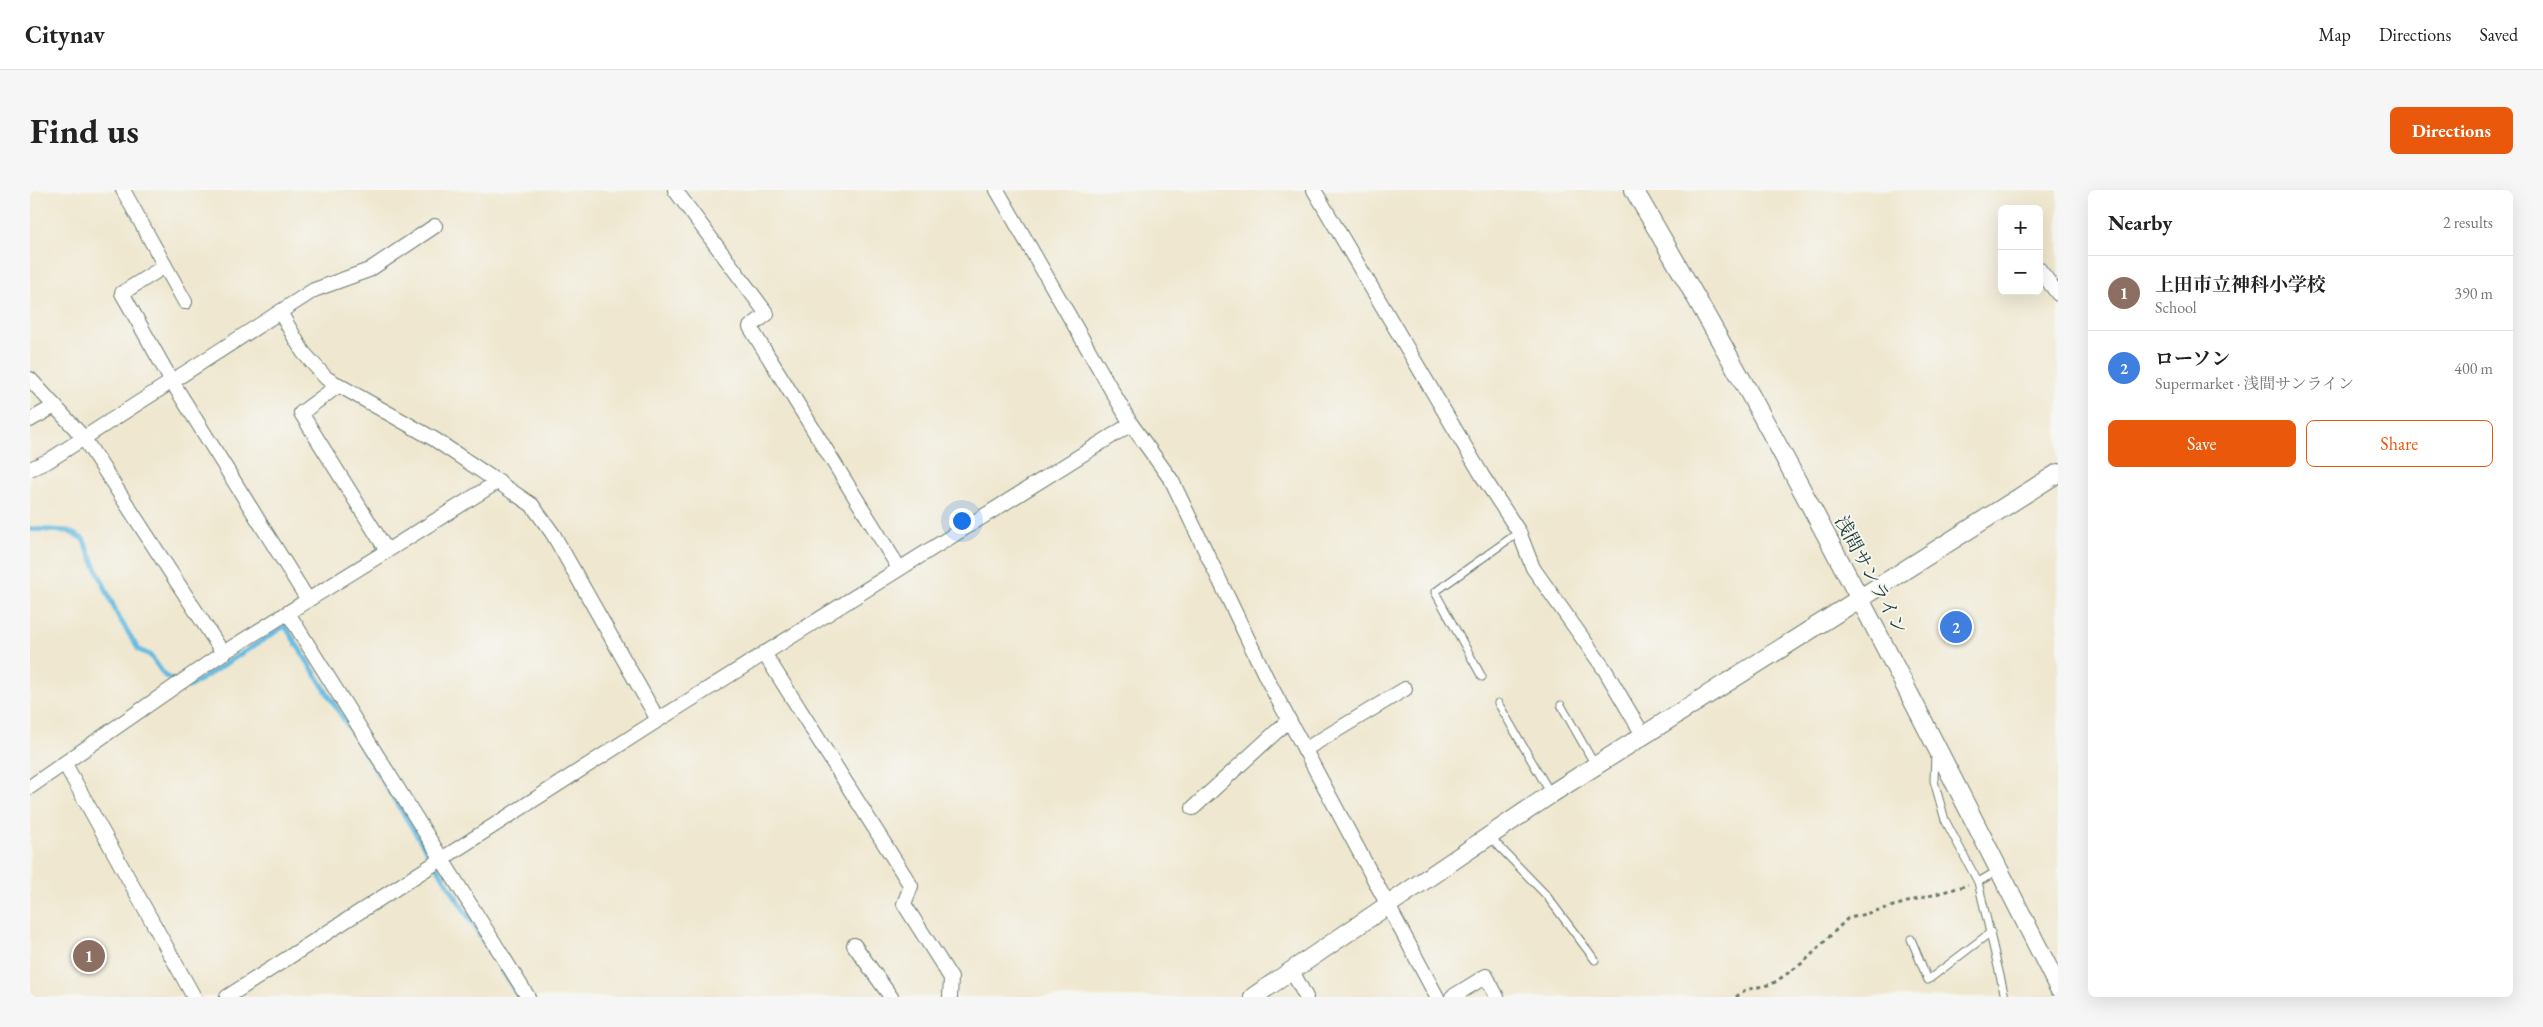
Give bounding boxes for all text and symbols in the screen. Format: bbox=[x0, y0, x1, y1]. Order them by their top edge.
text: Citynav bbox=[25, 19, 105, 50]
text: Map bbox=[2319, 23, 2351, 46]
text: Directions bbox=[2379, 23, 2451, 46]
text: Saved bbox=[2479, 23, 2518, 46]
button: Directions bbox=[2390, 107, 2513, 154]
text: Find us bbox=[30, 108, 139, 153]
map controls bbox=[1998, 205, 2043, 295]
button: + bbox=[1998, 205, 2043, 250]
text: Nearby bbox=[2108, 209, 2172, 236]
text: 2 results bbox=[2443, 212, 2493, 233]
button: − bbox=[1998, 250, 2043, 295]
text: 上田市立神科小学校 bbox=[2155, 272, 2326, 297]
text: 1 bbox=[2120, 283, 2128, 304]
text: 390 m bbox=[2454, 283, 2493, 304]
text: School bbox=[2155, 297, 2197, 318]
text: ローソン bbox=[2155, 346, 2230, 371]
text: 2 bbox=[2120, 358, 2128, 379]
text: 400 m bbox=[2454, 358, 2493, 379]
text: Supermarket · 浅間サンライン bbox=[2155, 373, 2354, 394]
button: Save bbox=[2108, 420, 2296, 467]
button: Share bbox=[2306, 420, 2493, 467]
your location bbox=[949, 508, 975, 534]
street label: 浅間サンライン bbox=[1829, 511, 1913, 639]
pin: 2 bbox=[1940, 608, 1972, 646]
pin: 1 bbox=[73, 937, 105, 975]

